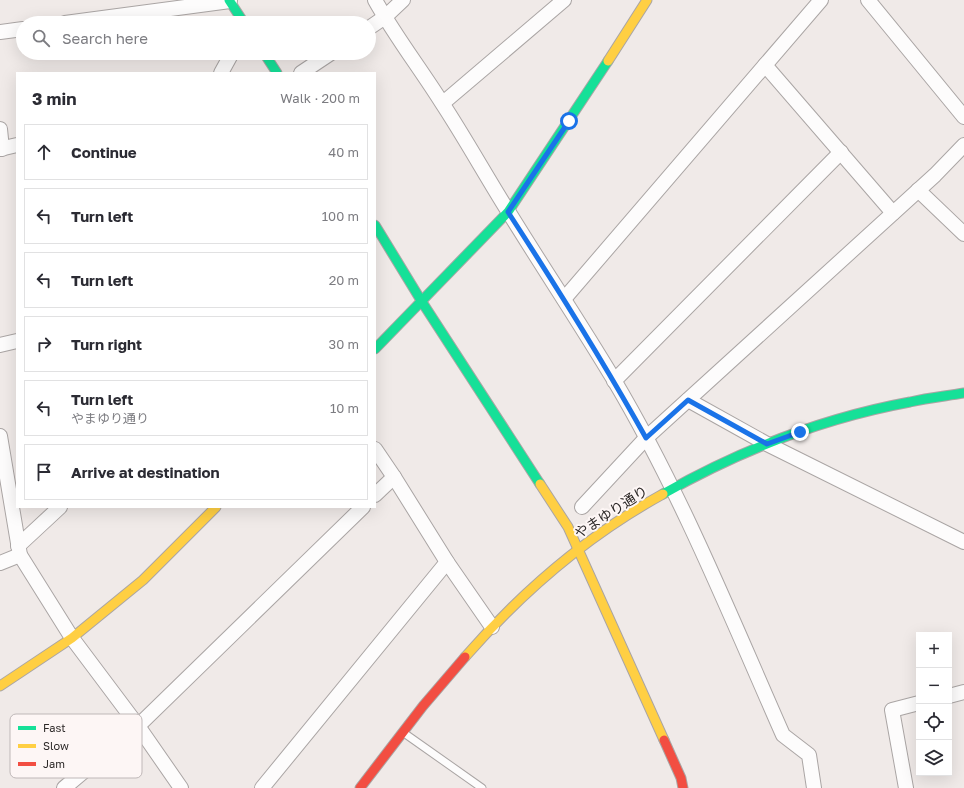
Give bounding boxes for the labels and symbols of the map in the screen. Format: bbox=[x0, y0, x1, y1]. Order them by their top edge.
route start bbox=[560, 112, 578, 130]
route end bbox=[791, 423, 809, 441]
street label: やまゆり通り bbox=[571, 482, 651, 542]
legend bbox=[10, 714, 142, 778]
text: Fast bbox=[43, 721, 66, 734]
text: Slow bbox=[43, 739, 69, 752]
text: Jam bbox=[43, 757, 65, 770]

